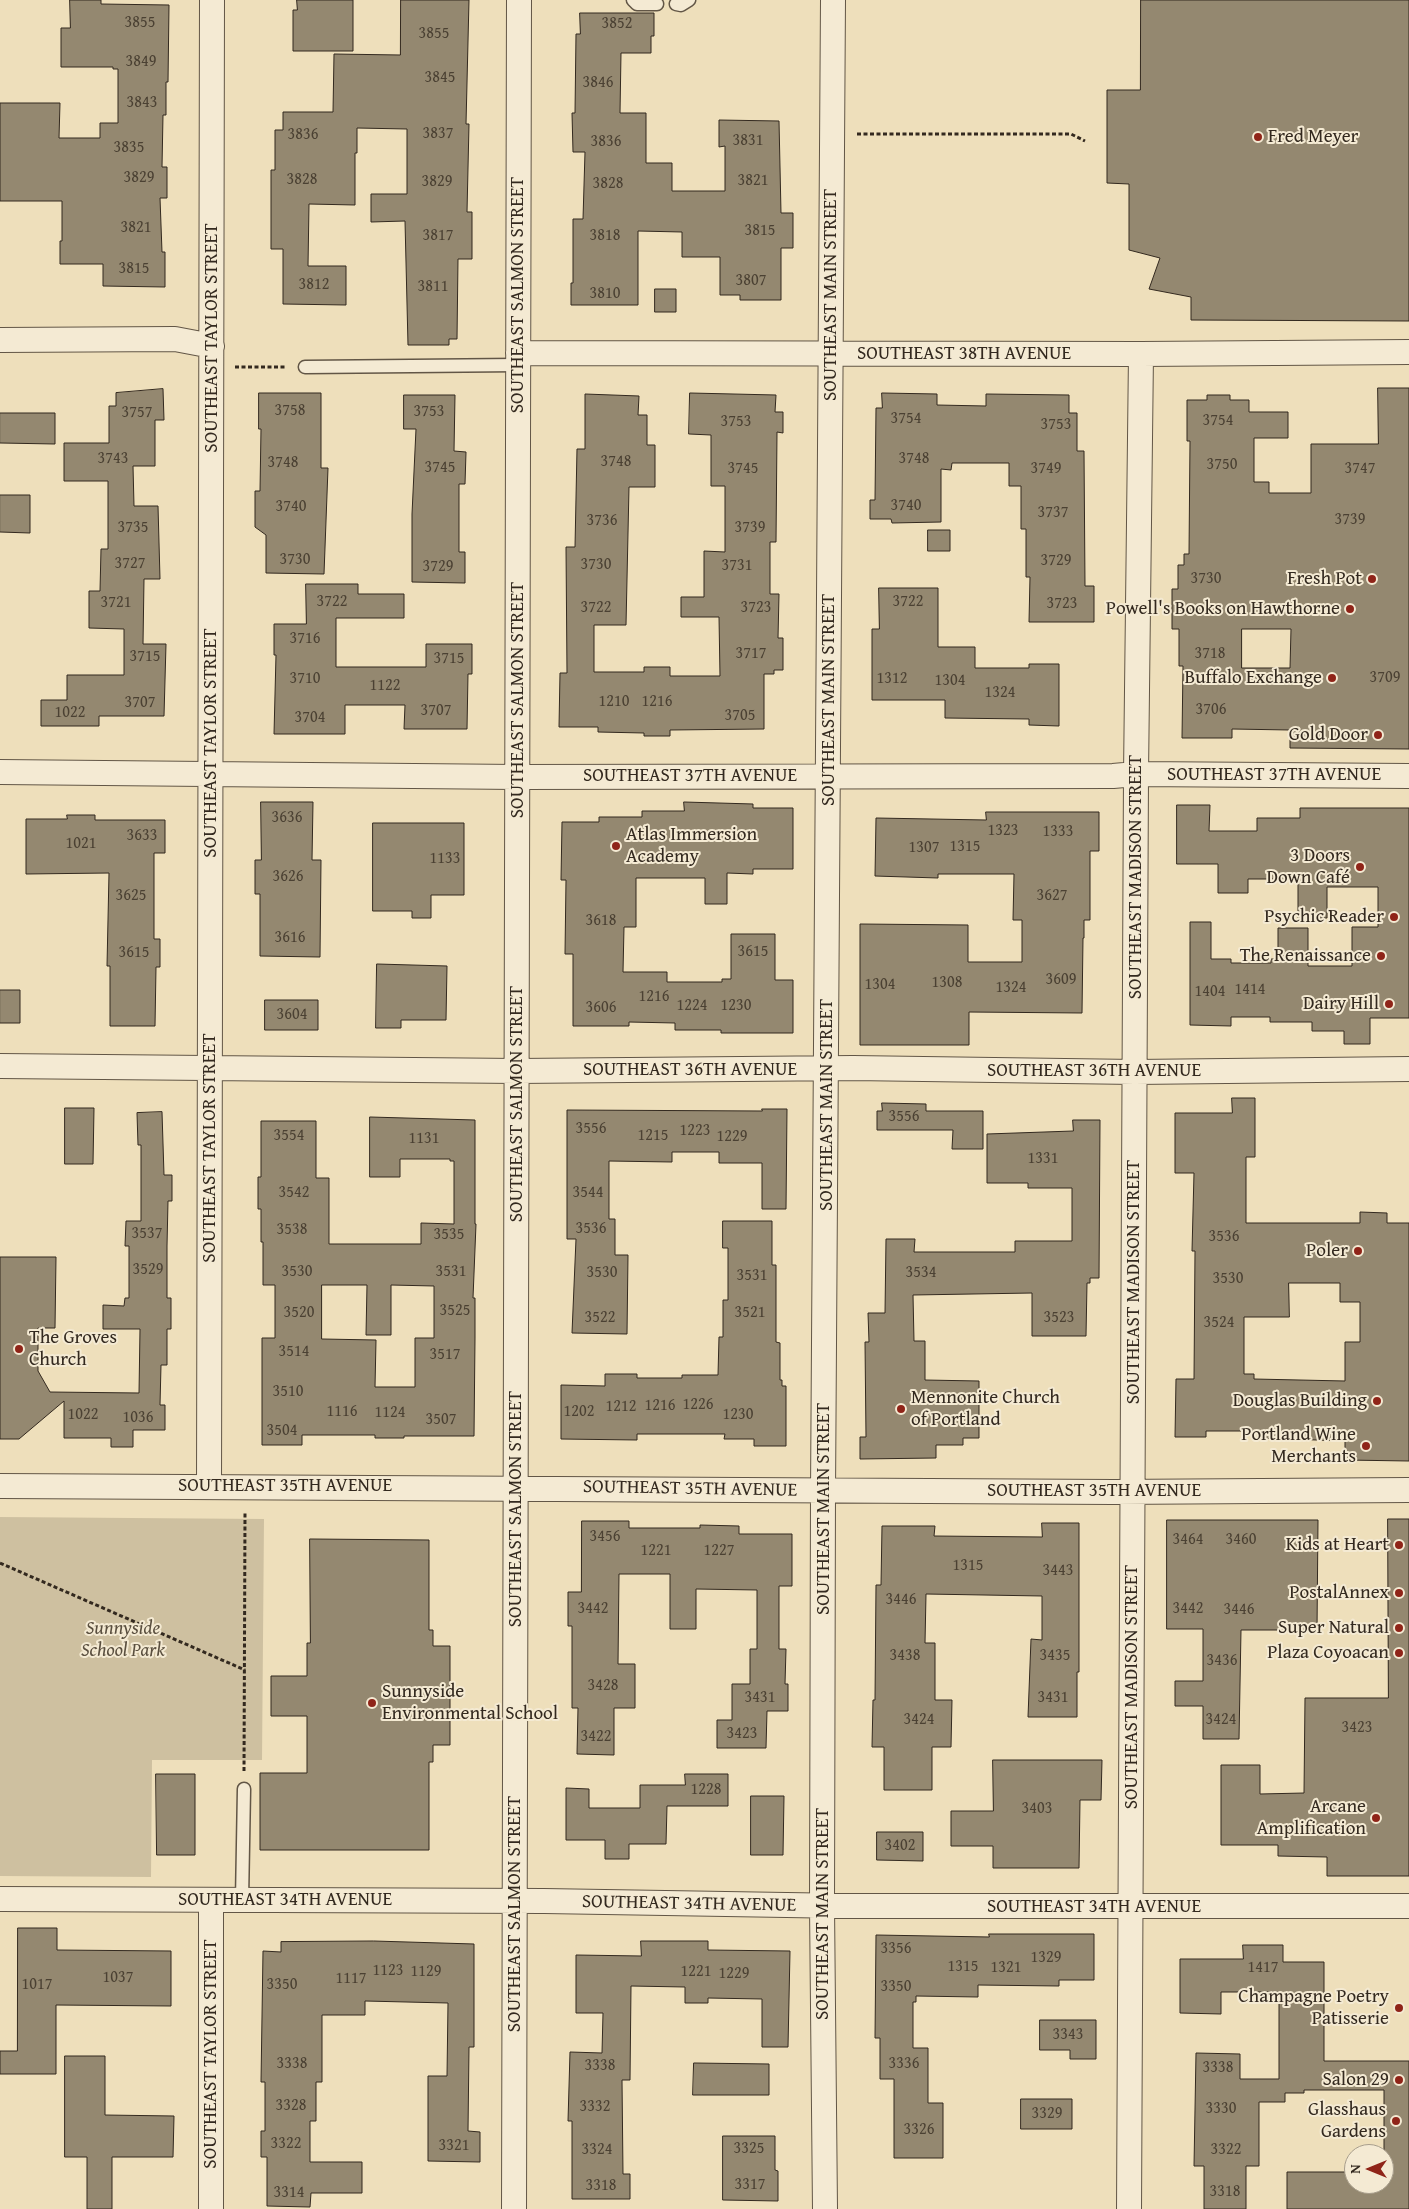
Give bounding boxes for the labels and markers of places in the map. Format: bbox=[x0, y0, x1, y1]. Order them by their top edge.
place label: Fred Meyer bbox=[1268, 126, 1358, 148]
marker: Fred Meyer bbox=[1252, 131, 1264, 143]
place label: Fresh Pot bbox=[1287, 568, 1362, 590]
marker: Fresh Pot bbox=[1366, 573, 1378, 585]
place label: Powell's Books on Hawthorne bbox=[1106, 598, 1340, 620]
marker: Powell's Books on Hawthorne bbox=[1344, 603, 1356, 615]
place label: Buffalo Exchange bbox=[1184, 667, 1322, 689]
marker: Buffalo Exchange bbox=[1326, 672, 1338, 684]
place label: Gold Door bbox=[1289, 724, 1368, 746]
marker: Gold Door bbox=[1372, 729, 1384, 741]
place label: Atlas Immersion Academy bbox=[626, 824, 757, 868]
marker: Atlas Immersion Academy bbox=[610, 840, 622, 852]
place label: 3 Doors Down Café bbox=[1266, 845, 1350, 889]
marker: 3 Doors Down Café bbox=[1354, 861, 1366, 873]
place label: Psychic Reader bbox=[1264, 906, 1384, 928]
marker: Psychic Reader bbox=[1388, 911, 1400, 923]
place label: The Renaissance bbox=[1240, 945, 1371, 967]
marker: The Renaissance bbox=[1375, 950, 1387, 962]
place label: Dairy Hill bbox=[1303, 993, 1379, 1015]
marker: Dairy Hill bbox=[1383, 998, 1395, 1010]
place label: Poler bbox=[1306, 1240, 1348, 1262]
marker: Poler bbox=[1352, 1245, 1364, 1257]
place label: The Groves Church bbox=[29, 1327, 117, 1371]
marker: The Groves Church bbox=[13, 1343, 25, 1355]
place label: Mennonite Church of Portland bbox=[911, 1387, 1060, 1431]
place label: Douglas Building bbox=[1233, 1390, 1367, 1412]
marker: Douglas Building bbox=[1371, 1395, 1383, 1407]
marker: Mennonite Church of Portland bbox=[895, 1403, 907, 1415]
place label: Portland Wine Merchants bbox=[1241, 1424, 1356, 1468]
marker: Portland Wine Merchants bbox=[1360, 1440, 1372, 1452]
place label: Kids at Heart bbox=[1286, 1534, 1389, 1556]
marker: Kids at Heart bbox=[1393, 1539, 1405, 1551]
place label: PostalAnnex bbox=[1289, 1582, 1389, 1604]
marker: PostalAnnex bbox=[1393, 1587, 1405, 1599]
place label: Super Natural bbox=[1278, 1617, 1389, 1639]
marker: Super Natural bbox=[1393, 1622, 1405, 1634]
place label: Plaza Coyoacan bbox=[1267, 1642, 1389, 1664]
marker: Plaza Coyoacan bbox=[1393, 1647, 1405, 1659]
place label: Sunnyside Environmental School bbox=[382, 1681, 558, 1725]
marker: Sunnyside Environmental School bbox=[366, 1697, 378, 1709]
place label: Arcane Amplification bbox=[1257, 1796, 1366, 1840]
marker: Arcane Amplification bbox=[1370, 1812, 1382, 1824]
place label: Champagne Poetry Patisserie bbox=[1238, 1986, 1389, 2030]
marker: Champagne Poetry Patisserie bbox=[1393, 2002, 1405, 2014]
place label: Salon 29 bbox=[1323, 2069, 1389, 2091]
marker: Salon 29 bbox=[1393, 2074, 1405, 2086]
place label: Glasshaus Gardens bbox=[1308, 2099, 1386, 2143]
marker: Glasshaus Gardens bbox=[1390, 2115, 1402, 2127]

